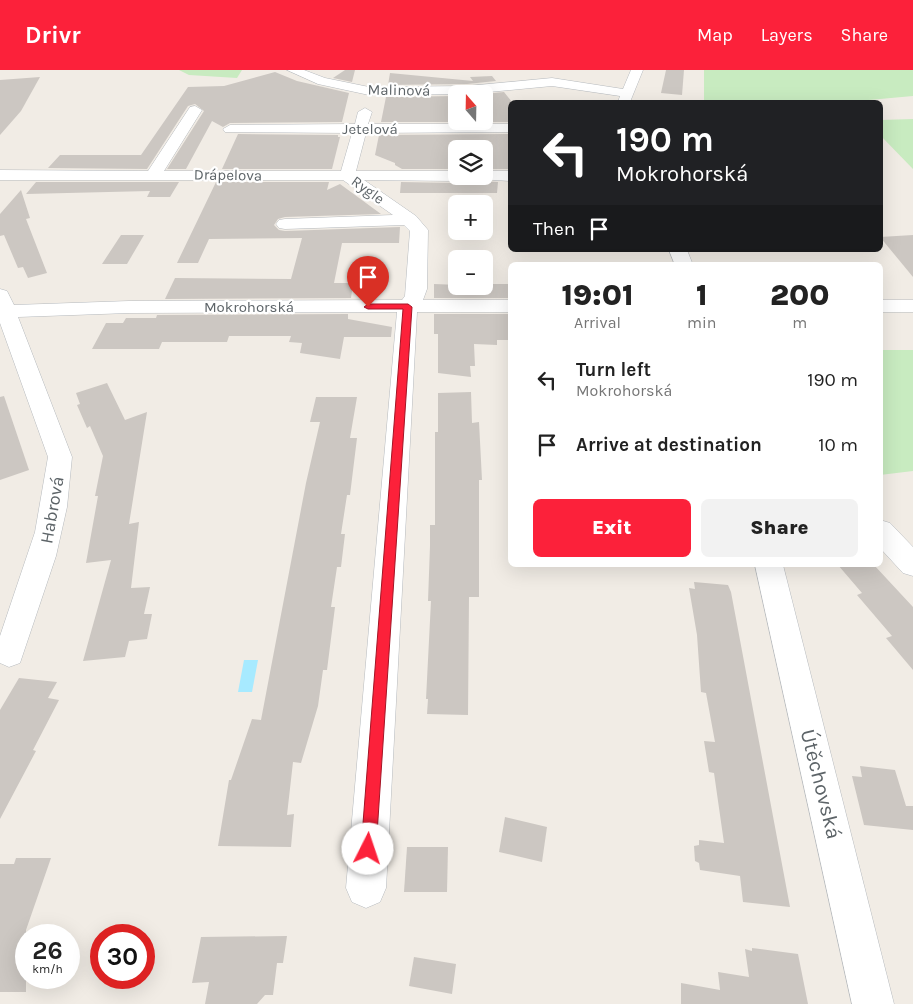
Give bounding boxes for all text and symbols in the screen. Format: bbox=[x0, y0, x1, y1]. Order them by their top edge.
text: Drivr bbox=[25, 21, 81, 49]
text: Map bbox=[697, 24, 733, 46]
text: Layers bbox=[761, 24, 813, 46]
text: Share bbox=[841, 24, 888, 46]
street label: Malinová bbox=[368, 80, 430, 100]
north arrow bbox=[448, 85, 492, 130]
map controls bbox=[448, 85, 493, 295]
text: 190 m bbox=[616, 119, 714, 160]
street label: Jetelová bbox=[342, 120, 398, 138]
icon: left bbox=[533, 120, 598, 185]
button: layers bbox=[448, 140, 493, 185]
text: Mokrohorská bbox=[616, 161, 748, 187]
street label: Drápelova bbox=[194, 165, 262, 185]
street label: Rygle bbox=[348, 172, 388, 208]
button: + bbox=[448, 195, 493, 240]
icon: arrive bbox=[585, 215, 613, 243]
text: Then bbox=[533, 218, 575, 240]
button: − bbox=[448, 250, 493, 295]
pin bbox=[347, 256, 389, 307]
icon: arrive bbox=[354, 263, 382, 291]
text: 19:01 bbox=[562, 277, 633, 313]
text: 1 bbox=[696, 277, 707, 313]
text: 200 bbox=[770, 277, 829, 313]
street label: Mokrohorská bbox=[204, 298, 294, 316]
text: Arrival bbox=[574, 313, 621, 332]
text: min bbox=[687, 313, 716, 332]
text: m bbox=[792, 313, 807, 332]
text: Turn left bbox=[576, 359, 651, 381]
icon: left bbox=[533, 366, 561, 394]
text: 190 m bbox=[807, 369, 858, 391]
text: Mokrohorská bbox=[576, 381, 672, 400]
icon: arrive bbox=[533, 431, 561, 459]
text: Arrive at destination bbox=[576, 434, 762, 456]
text: 10 m bbox=[818, 434, 858, 456]
street label: Habrová bbox=[35, 475, 69, 545]
button: Exit bbox=[533, 499, 691, 557]
button: Share bbox=[701, 499, 858, 557]
street label: Útěchovská bbox=[796, 727, 846, 841]
position arrow bbox=[341, 822, 393, 874]
speed limit sign: 30 bbox=[90, 924, 155, 989]
text: 26 bbox=[32, 936, 63, 965]
text: km/h bbox=[32, 962, 63, 976]

